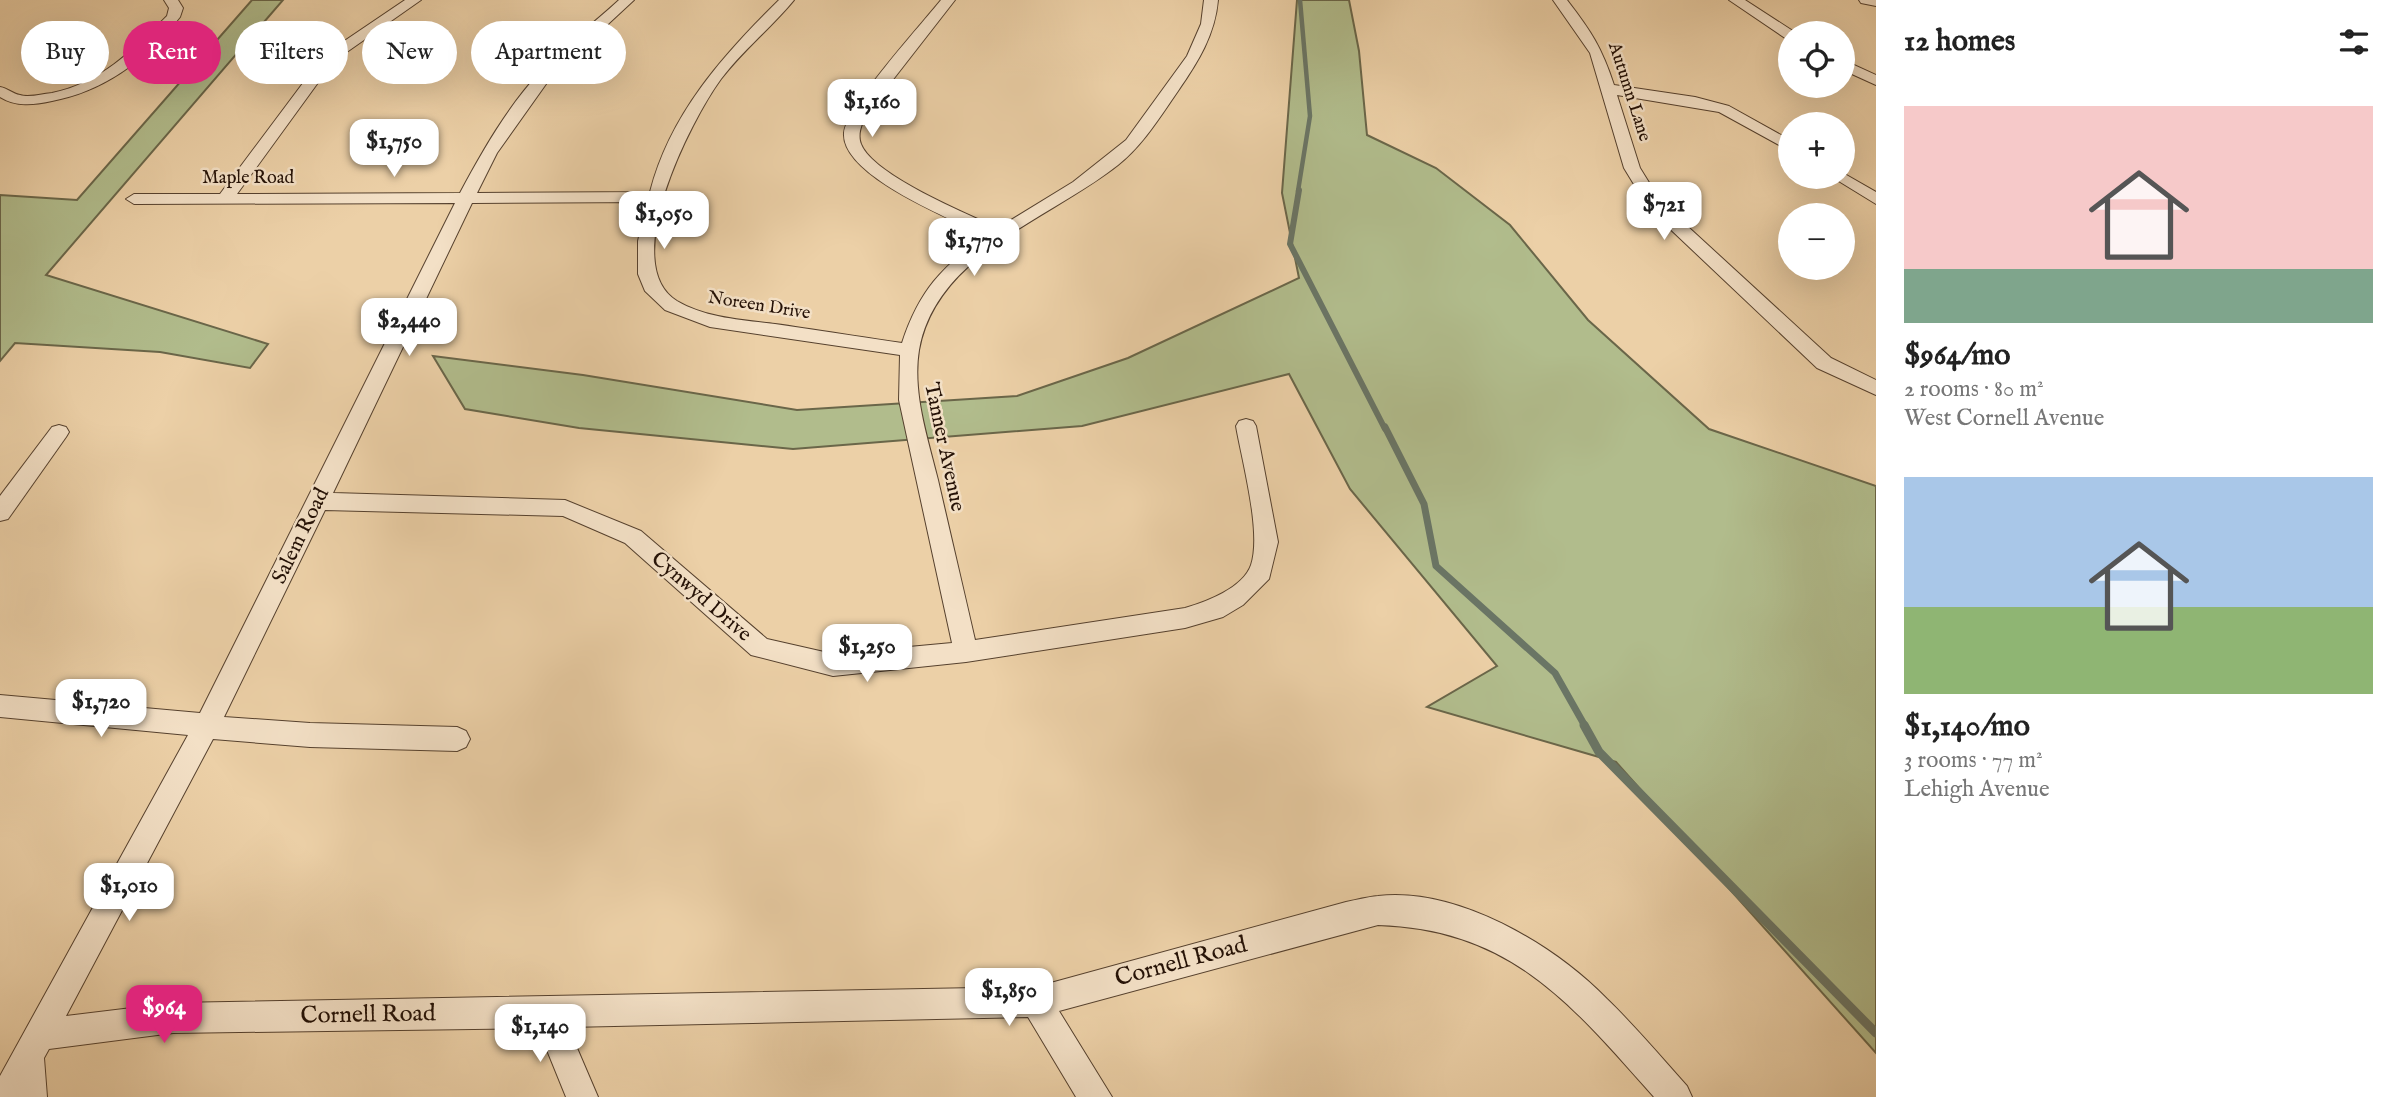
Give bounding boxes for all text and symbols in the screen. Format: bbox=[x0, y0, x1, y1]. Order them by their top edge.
chip: Buy bbox=[21, 21, 109, 84]
chip: Rent bbox=[123, 21, 221, 84]
chip: Filters bbox=[235, 21, 348, 84]
chip: New bbox=[362, 21, 457, 84]
chip: Apartment bbox=[471, 21, 626, 84]
map controls bbox=[1778, 21, 1855, 280]
button: locate bbox=[1778, 21, 1855, 98]
text: 12 homes bbox=[1904, 23, 2015, 61]
icon: filters bbox=[2335, 23, 2373, 61]
street label: Autumn Lane bbox=[1602, 39, 1656, 144]
pin: $1,160 bbox=[815, 80, 929, 139]
text: $1,160 bbox=[844, 87, 901, 116]
button: + bbox=[1778, 112, 1855, 189]
pin: $1,750 bbox=[337, 120, 451, 179]
text: $1,750 bbox=[366, 127, 422, 156]
icon: home bbox=[2076, 152, 2202, 278]
street label: Maple Road bbox=[202, 167, 294, 190]
pin: $721 bbox=[1623, 182, 1705, 242]
text: $721 bbox=[1643, 190, 1685, 219]
pin: $1,050 bbox=[607, 191, 721, 251]
text: $1,050 bbox=[635, 199, 693, 228]
button: − bbox=[1778, 203, 1855, 280]
pin: $1,770 bbox=[917, 218, 1031, 278]
text: $1,770 bbox=[944, 226, 1004, 255]
street label: Noreen Drive bbox=[706, 287, 812, 325]
pin: $2,440 bbox=[352, 298, 466, 358]
text: $2,440 bbox=[377, 306, 441, 335]
text: $964/mo bbox=[1904, 337, 2011, 375]
text: 2 rooms · 80 m² bbox=[1904, 375, 2044, 404]
street label: Tanner Avenue bbox=[917, 380, 971, 514]
text: West Cornell Avenue bbox=[1904, 404, 2104, 433]
street label: Salem Road bbox=[266, 483, 336, 588]
icon: home bbox=[2076, 523, 2202, 649]
street label: Cynwyd Drive bbox=[645, 546, 757, 648]
pin: $1,250 bbox=[810, 624, 924, 684]
text: $1,250 bbox=[838, 632, 896, 661]
pin: $1,720 bbox=[44, 680, 158, 739]
text: $1,720 bbox=[71, 687, 131, 716]
text: $1,140/mo bbox=[1904, 708, 2030, 746]
text: 3 rooms · 77 m² bbox=[1904, 746, 2043, 775]
text: Lehigh Avenue bbox=[1904, 775, 2050, 804]
pin: $1,010 bbox=[72, 864, 186, 923]
text: $1,010 bbox=[100, 871, 158, 900]
street label: Cornell Road bbox=[1112, 929, 1251, 994]
pin: $1,850 bbox=[952, 968, 1066, 1028]
text: $1,850 bbox=[981, 976, 1037, 1005]
pin: $964 bbox=[123, 986, 205, 1045]
text: $964 bbox=[142, 993, 186, 1022]
street label: Cornell Road bbox=[300, 998, 436, 1032]
pin: $1,140 bbox=[483, 1004, 597, 1064]
text: $1,140 bbox=[511, 1012, 569, 1041]

